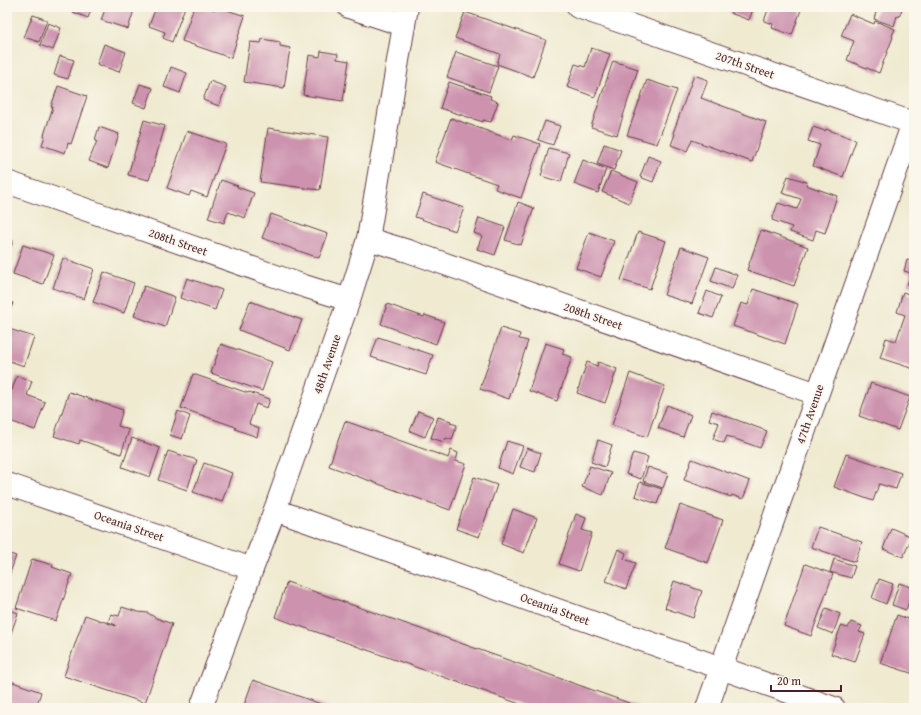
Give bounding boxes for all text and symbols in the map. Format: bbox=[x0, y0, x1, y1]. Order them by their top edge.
street label: 207th Street bbox=[713, 47, 778, 83]
street label: 208th Street bbox=[146, 224, 211, 260]
street label: 208th Street bbox=[561, 298, 626, 334]
street label: 48th Avenue bbox=[308, 331, 345, 396]
street label: 47th Avenue bbox=[791, 381, 828, 446]
street label: Oceania Street bbox=[92, 506, 167, 546]
street label: Oceania Street bbox=[518, 588, 593, 629]
scale bar bbox=[771, 667, 841, 693]
text: 20 m bbox=[777, 672, 801, 689]

